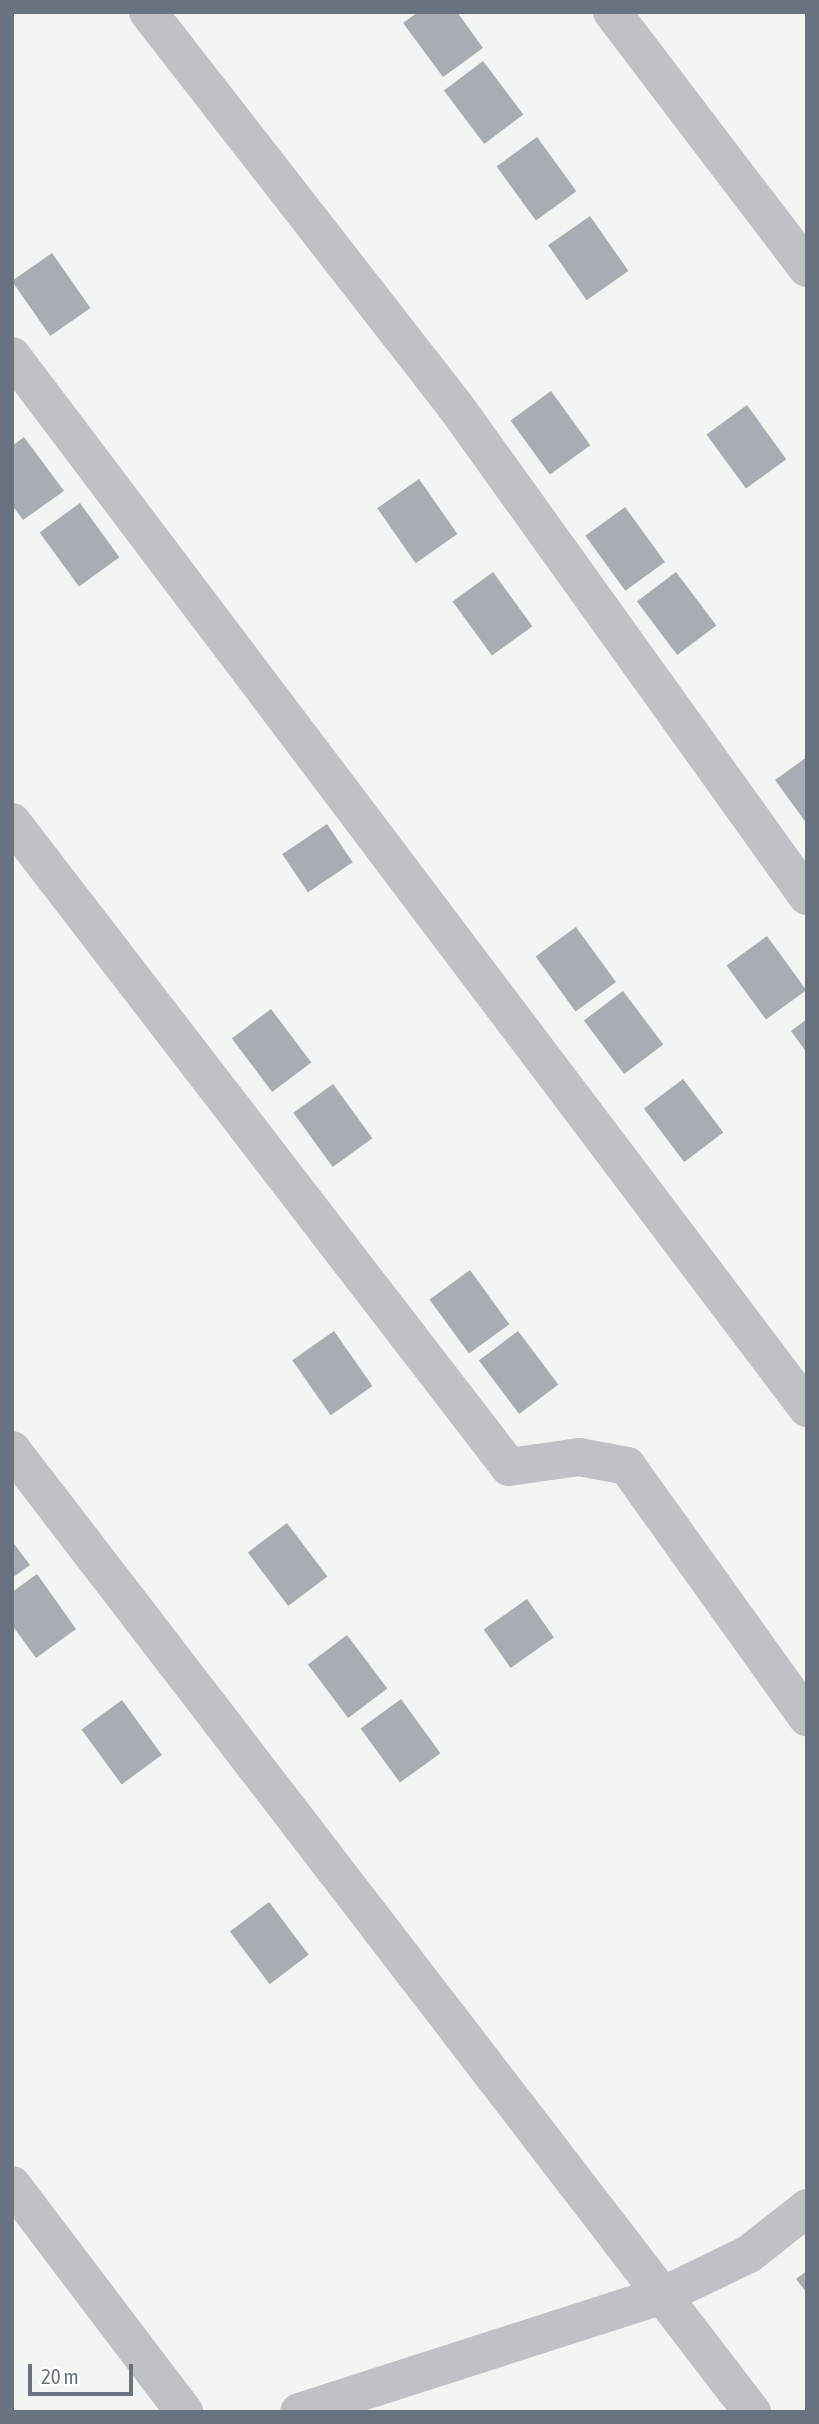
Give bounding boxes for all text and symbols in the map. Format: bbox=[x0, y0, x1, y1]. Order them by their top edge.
scale bar bbox=[32, 2350, 136, 2394]
text: 20 m bbox=[41, 2364, 79, 2388]

